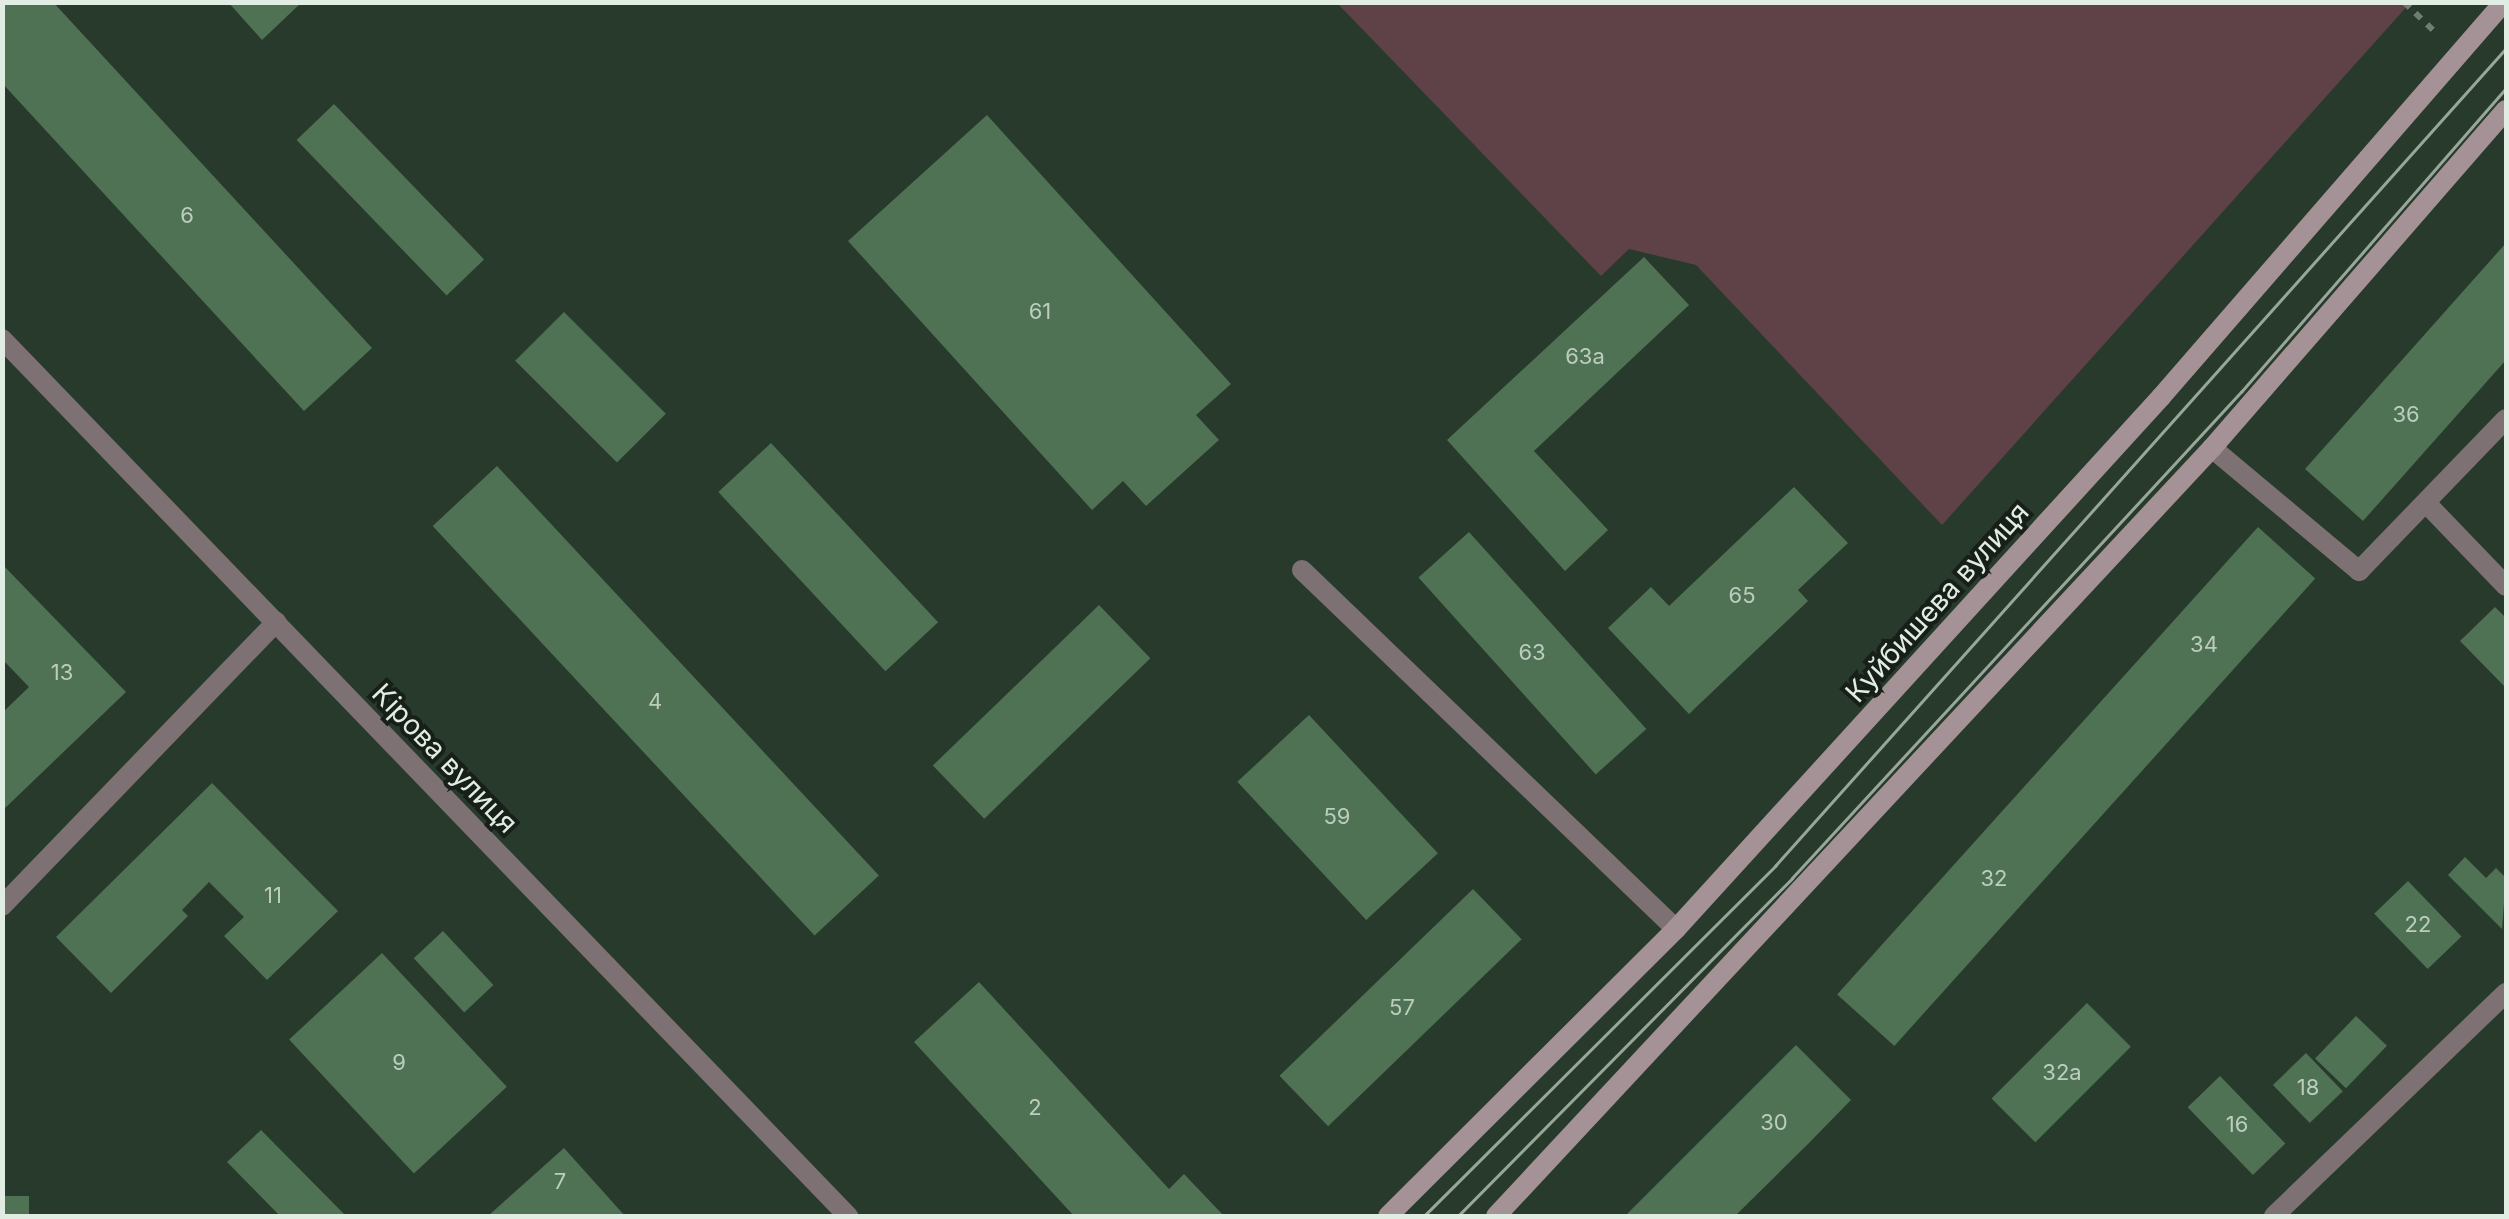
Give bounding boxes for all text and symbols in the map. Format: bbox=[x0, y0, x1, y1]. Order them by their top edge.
house number: 6 bbox=[180, 203, 194, 229]
house number: 61 bbox=[1029, 299, 1051, 325]
house number: 63а bbox=[1565, 344, 1605, 370]
house number: 36 bbox=[2392, 402, 2420, 428]
street label: Куйбишева вулиця bbox=[1839, 495, 2035, 709]
house number: 65 bbox=[1728, 583, 1756, 609]
house number: 34 bbox=[2190, 632, 2218, 658]
house number: 63 bbox=[1518, 640, 1546, 666]
house number: 13 bbox=[51, 660, 73, 686]
street label: Кірова вулиця bbox=[365, 676, 525, 840]
house number: 4 bbox=[648, 689, 662, 715]
house number: 59 bbox=[1323, 804, 1351, 830]
house number: 32 bbox=[1980, 866, 2008, 892]
house number: 11 bbox=[264, 883, 282, 909]
house number: 22 bbox=[2405, 912, 2431, 938]
house number: 57 bbox=[1389, 995, 1415, 1021]
house number: 9 bbox=[392, 1050, 406, 1076]
house number: 32а bbox=[2042, 1060, 2082, 1086]
house number: 18 bbox=[2297, 1075, 2319, 1101]
house number: 2 bbox=[1028, 1095, 1042, 1121]
house number: 30 bbox=[1760, 1110, 1788, 1136]
house number: 16 bbox=[2226, 1112, 2248, 1138]
house number: 7 bbox=[554, 1169, 566, 1195]

